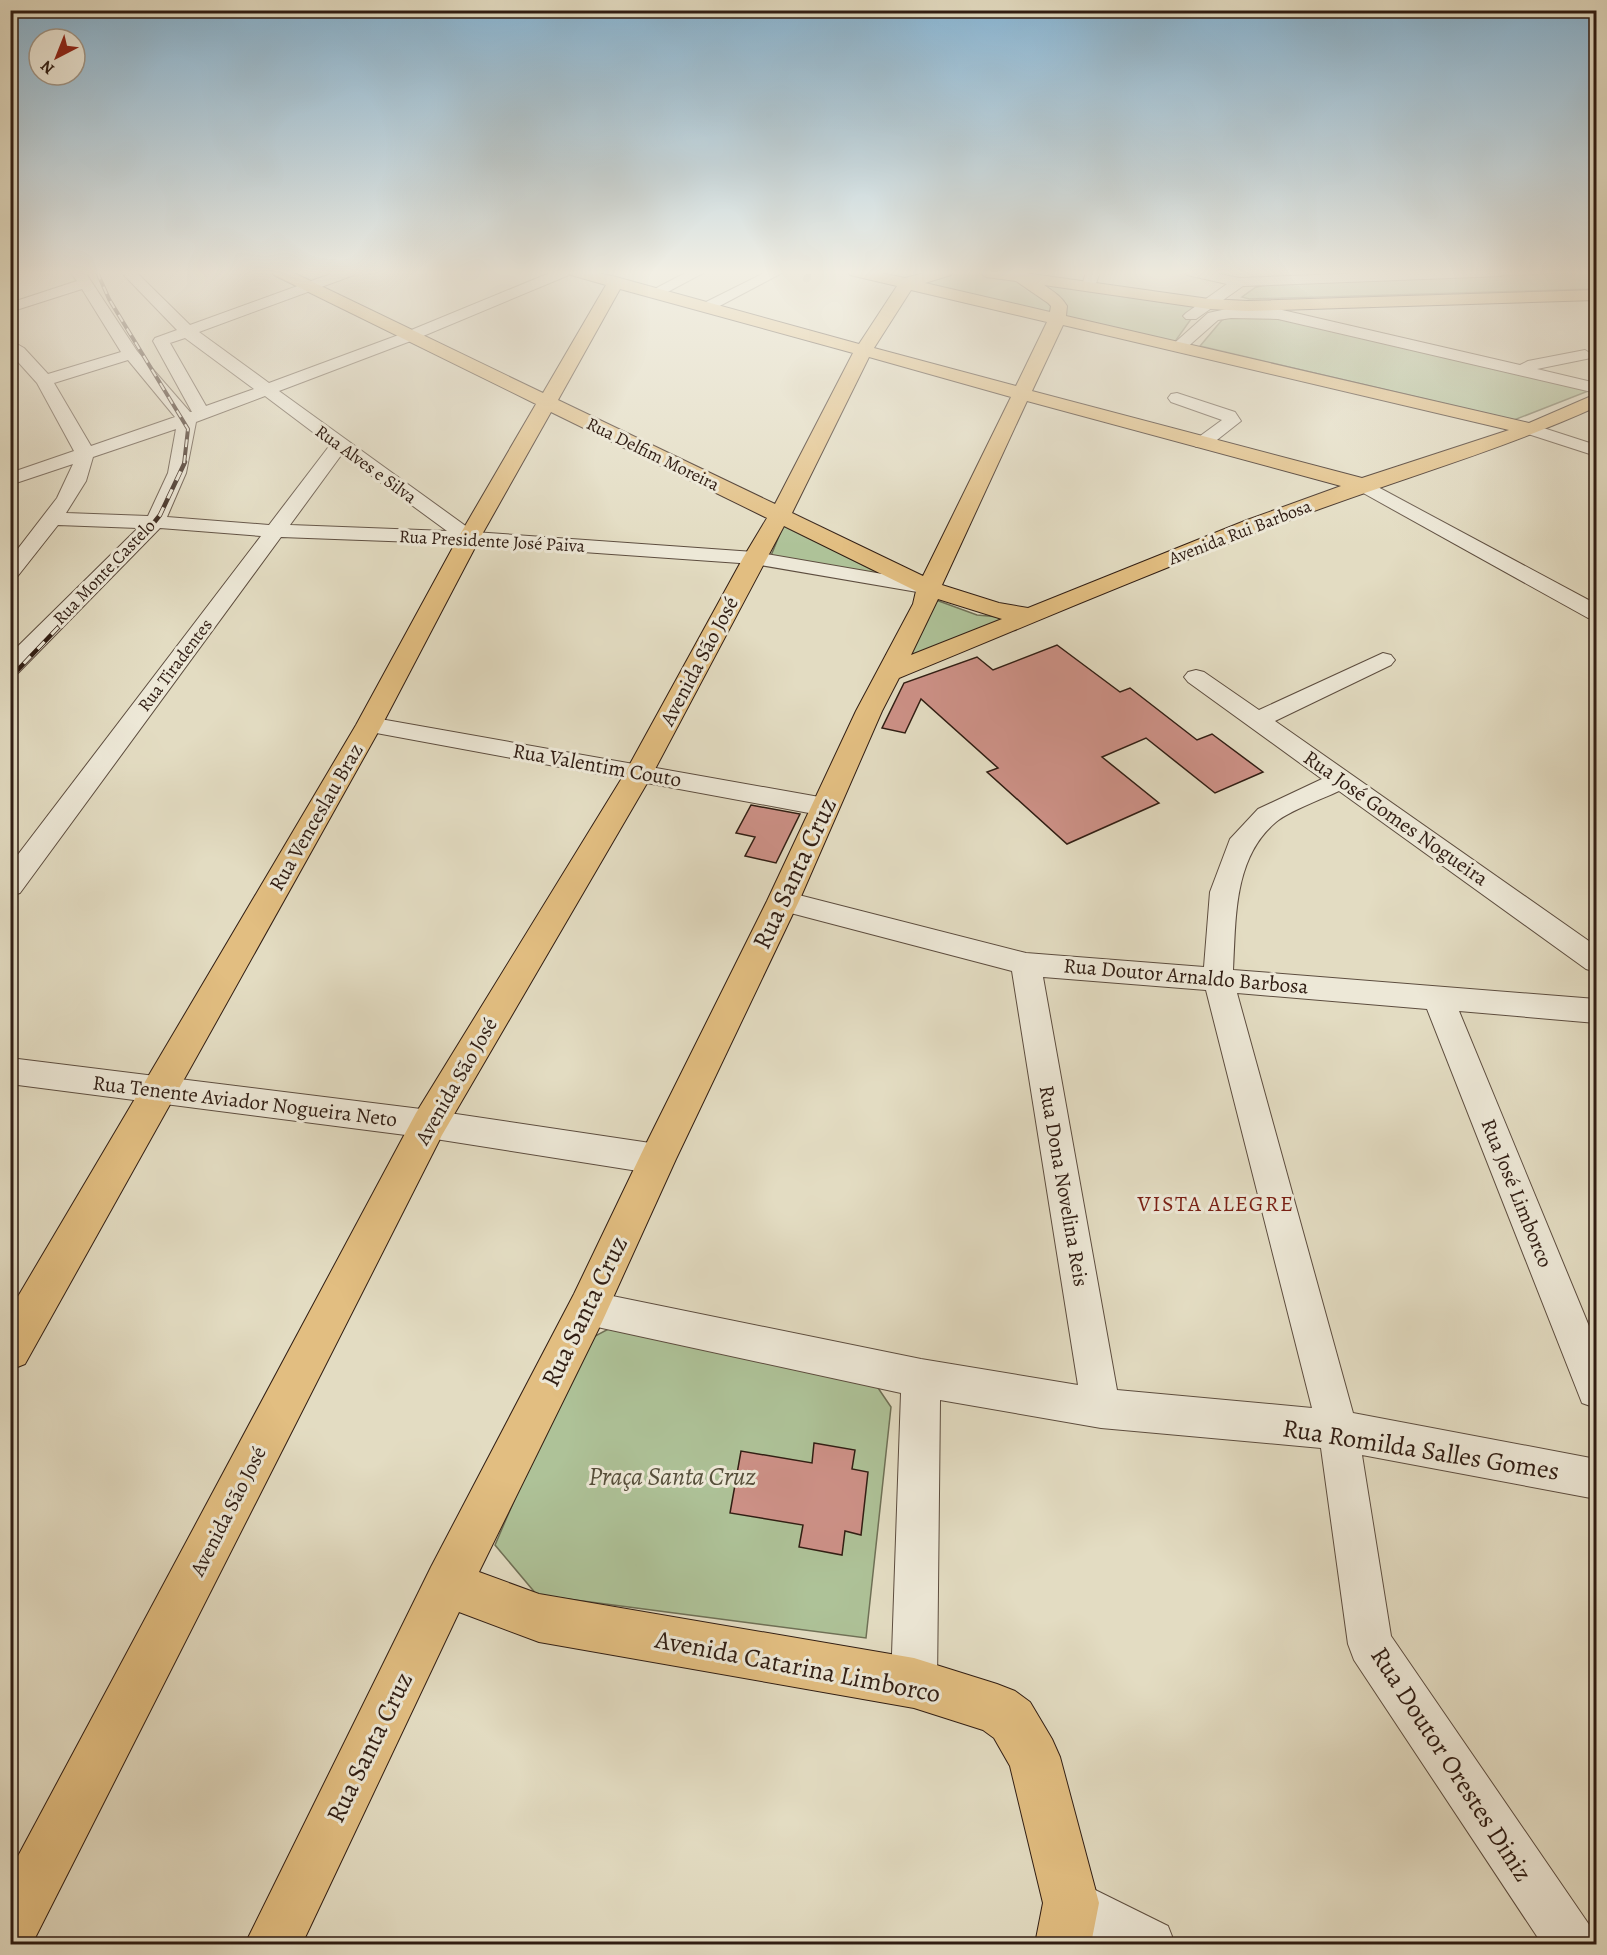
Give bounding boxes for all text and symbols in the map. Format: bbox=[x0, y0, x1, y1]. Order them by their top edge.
north arrow bbox=[27, 27, 87, 87]
text: N bbox=[36, 55, 59, 79]
street label: Rua Delfim Moreira bbox=[582, 411, 724, 497]
street label: Rua Alves e Silva bbox=[310, 419, 422, 509]
street label: Avenida Rui Barbosa bbox=[1164, 494, 1315, 571]
street label: Rua Monte Castelo bbox=[48, 514, 160, 630]
street label: Rua Presidente José Paiva bbox=[398, 524, 586, 558]
street label: Avenida São José bbox=[653, 592, 745, 731]
street label: Rua Tiradentes bbox=[132, 614, 218, 716]
street label: Rua Valentim Couto bbox=[510, 736, 684, 794]
street label: Rua Venceslau Braz bbox=[262, 738, 370, 896]
street label: Rua José Gomes Nogueira bbox=[1298, 744, 1494, 893]
street label: Rua Santa Cruz bbox=[744, 792, 845, 955]
street label: Rua Doutor Arnaldo Barbosa bbox=[1062, 951, 1310, 1001]
street label: Avenida São José bbox=[408, 1012, 504, 1151]
street label: Rua Tenente Aviador Nogueira Neto bbox=[91, 1068, 399, 1134]
street label: Rua Dona Novelina Reis bbox=[1033, 1083, 1095, 1289]
street label: Rua José Limborco bbox=[1474, 1114, 1560, 1272]
district label: VISTA ALEGRE bbox=[1137, 1189, 1294, 1219]
street label: Rua Santa Cruz bbox=[533, 1230, 636, 1392]
street label: Rua Romilda Salles Gomes bbox=[1280, 1410, 1562, 1489]
street label: Avenida São José bbox=[183, 1441, 273, 1582]
park label: Praça Santa Cruz bbox=[588, 1459, 756, 1494]
street label: Avenida Catarina Limborco bbox=[651, 1621, 944, 1711]
street label: Rua Doutor Orestes Diniz bbox=[1363, 1640, 1541, 1888]
street label: Rua Santa Cruz bbox=[318, 1666, 421, 1828]

